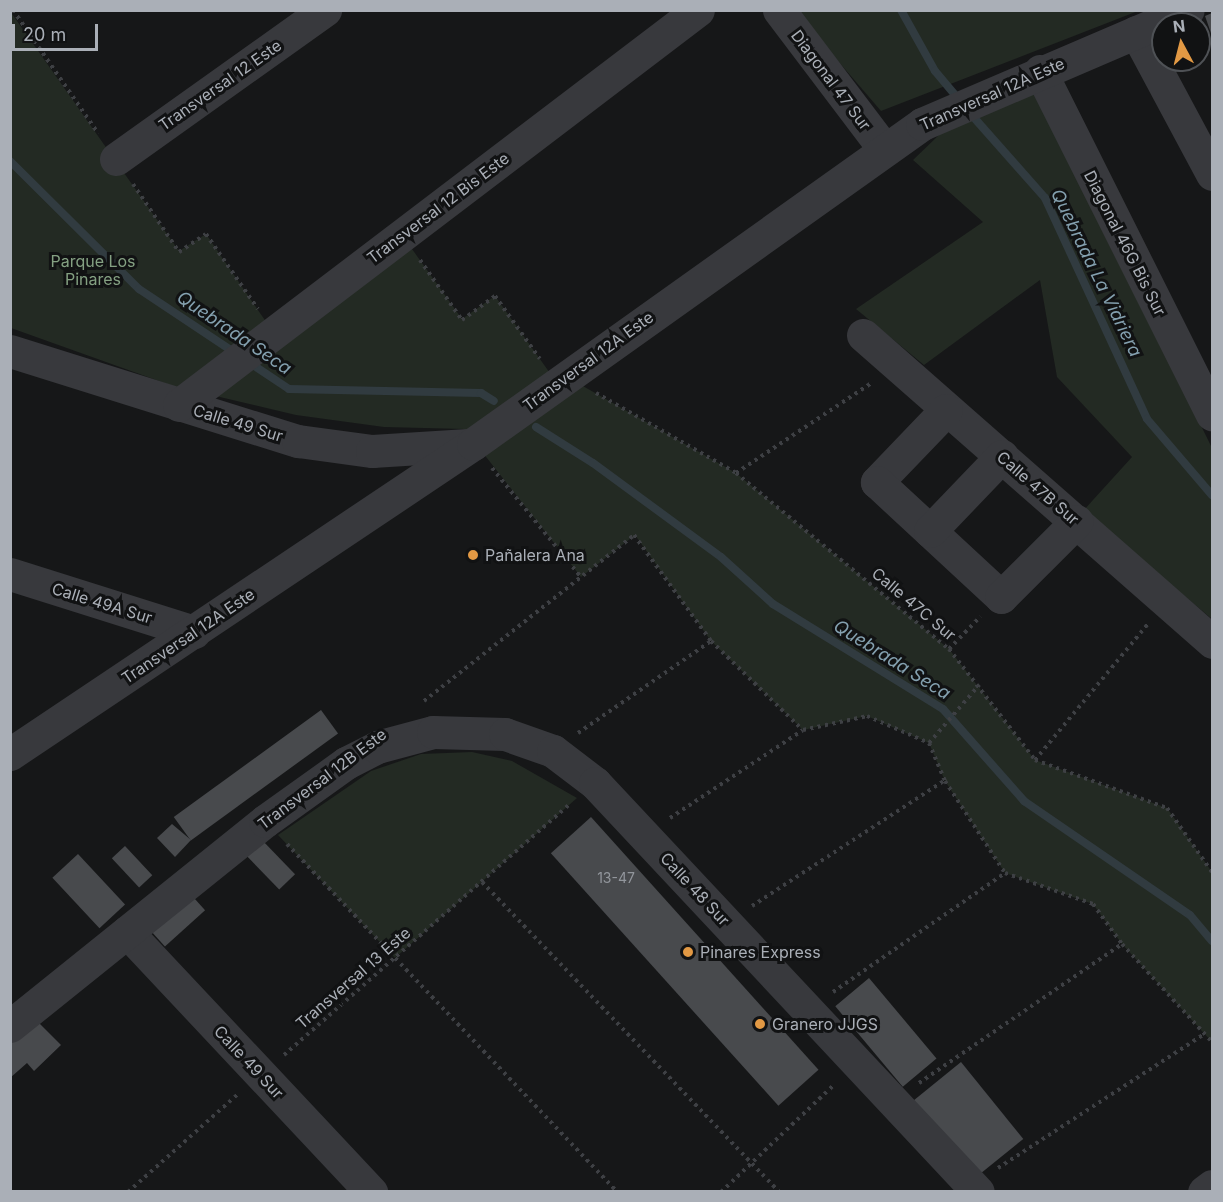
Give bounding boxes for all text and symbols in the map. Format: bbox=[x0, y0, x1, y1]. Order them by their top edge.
scale bar bbox=[15, 12, 100, 50]
north arrow bbox=[1151, 12, 1211, 72]
text: N bbox=[1172, 15, 1186, 37]
text: 20 m bbox=[23, 24, 66, 45]
street label: Diagonal 47 Sur bbox=[787, 26, 875, 134]
street label: Transversal 12 Este bbox=[155, 35, 285, 135]
street label: Transversal 12A Este bbox=[917, 53, 1067, 135]
street label: Transversal 12 Bis Este bbox=[363, 148, 513, 268]
street label: Diagonal 46G Bis Sur bbox=[1080, 167, 1170, 319]
water label: Quebrada La Vidriera bbox=[1046, 186, 1146, 360]
park label: Parque Los Pinares bbox=[50, 251, 136, 289]
water label: Quebrada Seca bbox=[173, 287, 295, 379]
street label: Transversal 12A Este bbox=[519, 307, 657, 415]
street label: Calle 49 Sur bbox=[191, 400, 285, 446]
street label: Calle 47B Sur bbox=[993, 447, 1083, 529]
place label: Pañalera Ana bbox=[485, 545, 585, 565]
marker: Pañalera Ana bbox=[466, 548, 480, 562]
street label: Calle 47C Sur bbox=[868, 563, 960, 645]
street label: Calle 49A Sur bbox=[50, 579, 154, 627]
street label: Transversal 12A Este bbox=[118, 584, 258, 688]
water label: Quebrada Seca bbox=[830, 615, 954, 705]
street label: Transversal 12B Este bbox=[254, 724, 390, 834]
street label: Calle 48 Sur bbox=[656, 849, 734, 929]
house number: 13-47 bbox=[597, 870, 635, 886]
street label: Transversal 13 Este bbox=[292, 923, 414, 1033]
place label: Pinares Express bbox=[700, 942, 821, 962]
marker: Pinares Express bbox=[681, 945, 695, 959]
place label: Granero JJGS bbox=[772, 1014, 878, 1034]
marker: Granero JJGS bbox=[753, 1017, 767, 1031]
street label: Calle 49 Sur bbox=[210, 1022, 288, 1102]

